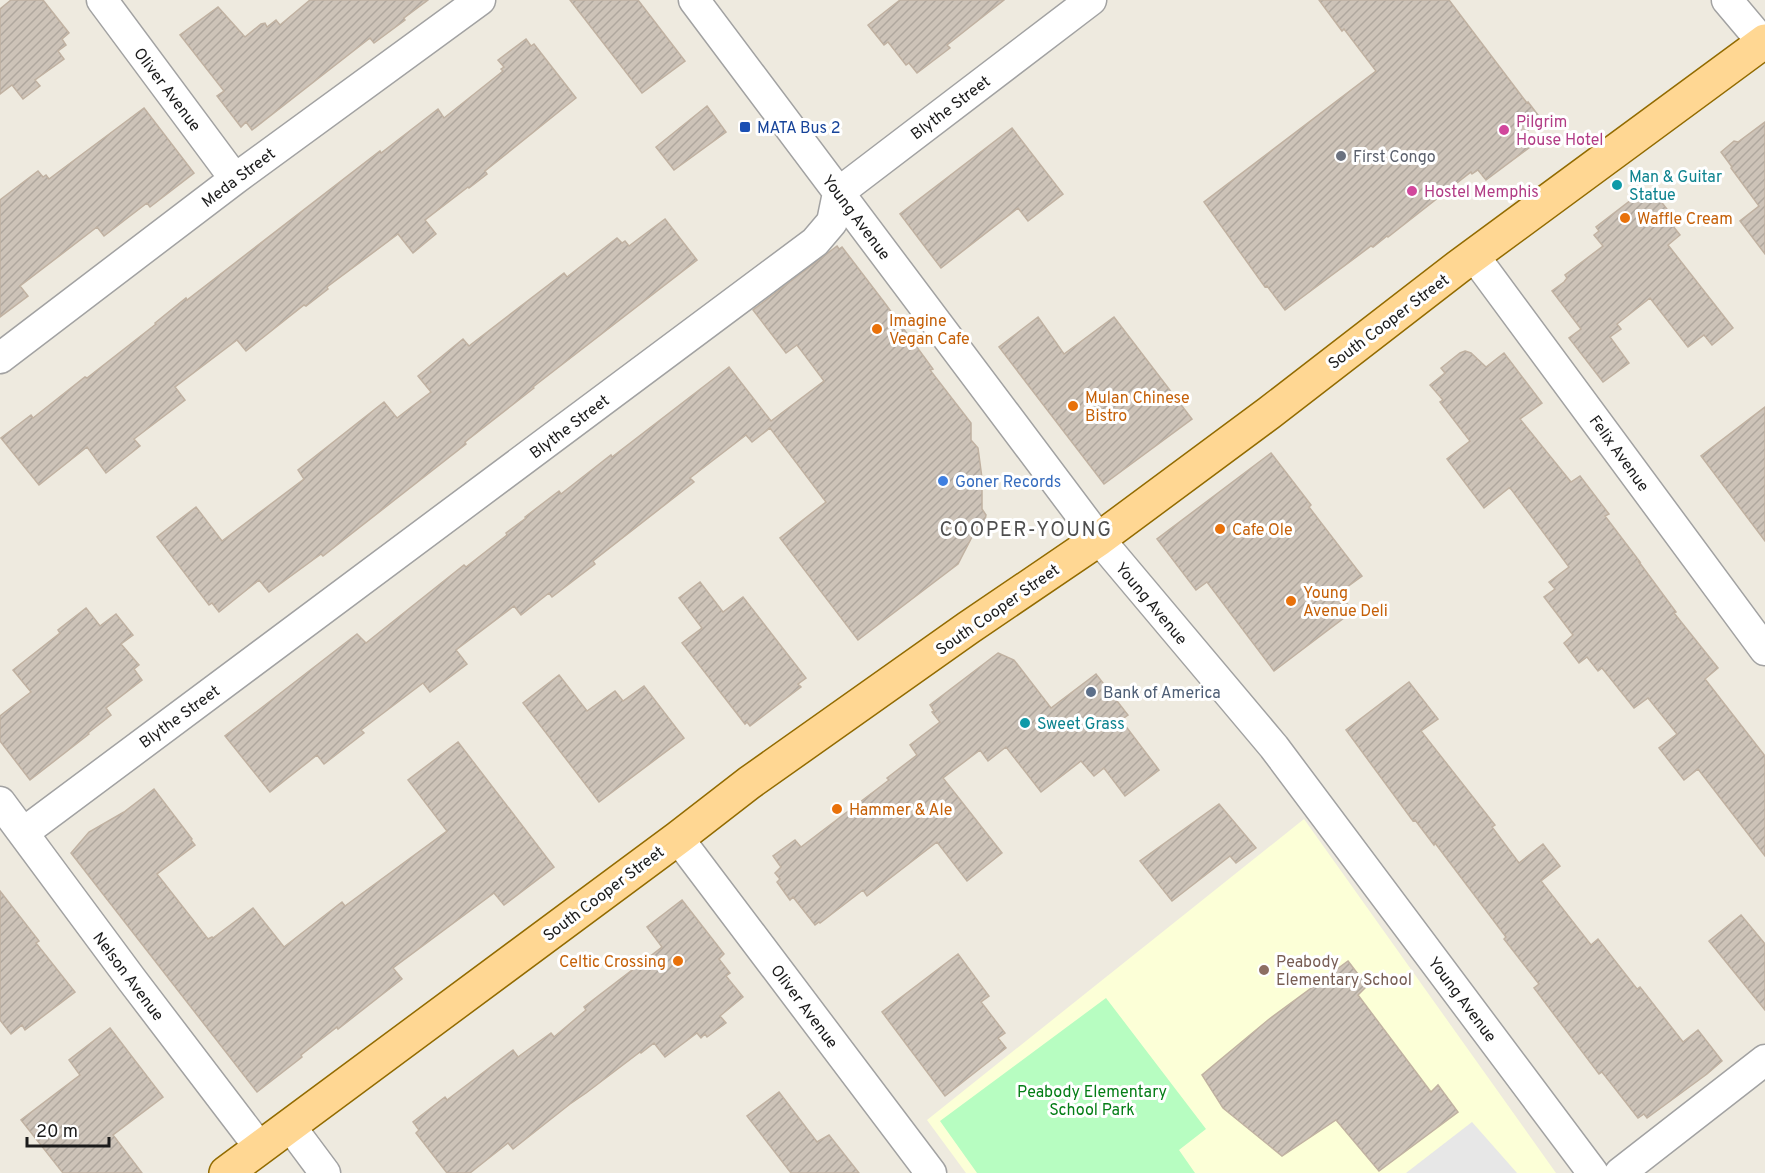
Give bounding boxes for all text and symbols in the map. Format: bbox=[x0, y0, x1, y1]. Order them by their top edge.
street label: Oliver Avenue bbox=[128, 44, 204, 136]
street label: Blythe Street bbox=[907, 72, 995, 145]
place label: Pilgrim House Hotel bbox=[1516, 113, 1604, 151]
place label: MATA Bus 2 bbox=[757, 119, 841, 139]
marker: MATA Bus 2 bbox=[738, 120, 752, 134]
marker: Pilgrim House Hotel bbox=[1497, 123, 1511, 137]
street label: Meda Street bbox=[198, 144, 280, 213]
place label: First Congo bbox=[1353, 148, 1436, 168]
marker: First Congo bbox=[1334, 149, 1348, 163]
place label: Man & Guitar Statue bbox=[1629, 168, 1722, 206]
street label: Young Avenue bbox=[817, 172, 894, 265]
marker: Man & Guitar Statue bbox=[1610, 178, 1624, 192]
place label: Hostel Memphis bbox=[1424, 183, 1539, 203]
marker: Hostel Memphis bbox=[1405, 184, 1419, 198]
place label: Waffle Cream bbox=[1637, 210, 1733, 230]
marker: Waffle Cream bbox=[1618, 211, 1632, 225]
street label: South Cooper Street bbox=[1325, 271, 1454, 375]
place label: Imagine Vegan Cafe bbox=[889, 312, 970, 350]
marker: Imagine Vegan Cafe bbox=[870, 322, 884, 336]
place label: Mulan Chinese Bistro bbox=[1085, 389, 1190, 427]
street label: Blythe Street bbox=[526, 391, 614, 464]
marker: Mulan Chinese Bistro bbox=[1066, 399, 1080, 413]
street label: Felix Avenue bbox=[1584, 412, 1653, 496]
place label: Goner Records bbox=[955, 473, 1061, 493]
marker: Goner Records bbox=[936, 474, 950, 488]
district label: COOPER-YOUNG bbox=[940, 518, 1112, 544]
place label: Cafe Ole bbox=[1232, 521, 1293, 541]
marker: Cafe Ole bbox=[1213, 522, 1227, 536]
street label: Young Avenue bbox=[1110, 559, 1191, 650]
street label: South Cooper Street bbox=[932, 560, 1064, 661]
place label: Young Avenue Deli bbox=[1303, 584, 1388, 622]
marker: Young Avenue Deli bbox=[1284, 594, 1298, 608]
street label: Blythe Street bbox=[136, 682, 224, 754]
place label: Bank of America bbox=[1103, 684, 1221, 704]
marker: Bank of America bbox=[1084, 685, 1098, 699]
place label: Sweet Grass bbox=[1037, 715, 1125, 735]
marker: Sweet Grass bbox=[1018, 716, 1032, 730]
place label: Hammer & Ale bbox=[849, 801, 952, 821]
marker: Hammer & Ale bbox=[830, 802, 844, 816]
street label: South Cooper Street bbox=[540, 843, 669, 947]
street label: Nelson Avenue bbox=[88, 929, 167, 1026]
place label: Celtic Crossing bbox=[559, 953, 666, 973]
place label: Peabody Elementary School bbox=[1276, 953, 1412, 991]
marker: Celtic Crossing bbox=[671, 954, 685, 968]
street label: Young Avenue bbox=[1423, 954, 1500, 1047]
street label: Oliver Avenue bbox=[765, 961, 841, 1053]
marker: Peabody Elementary School bbox=[1257, 963, 1271, 977]
park label: Peabody Elementary School Park bbox=[1017, 1083, 1167, 1121]
scale bar bbox=[27, 1110, 110, 1148]
text: 20 m bbox=[36, 1121, 78, 1144]

